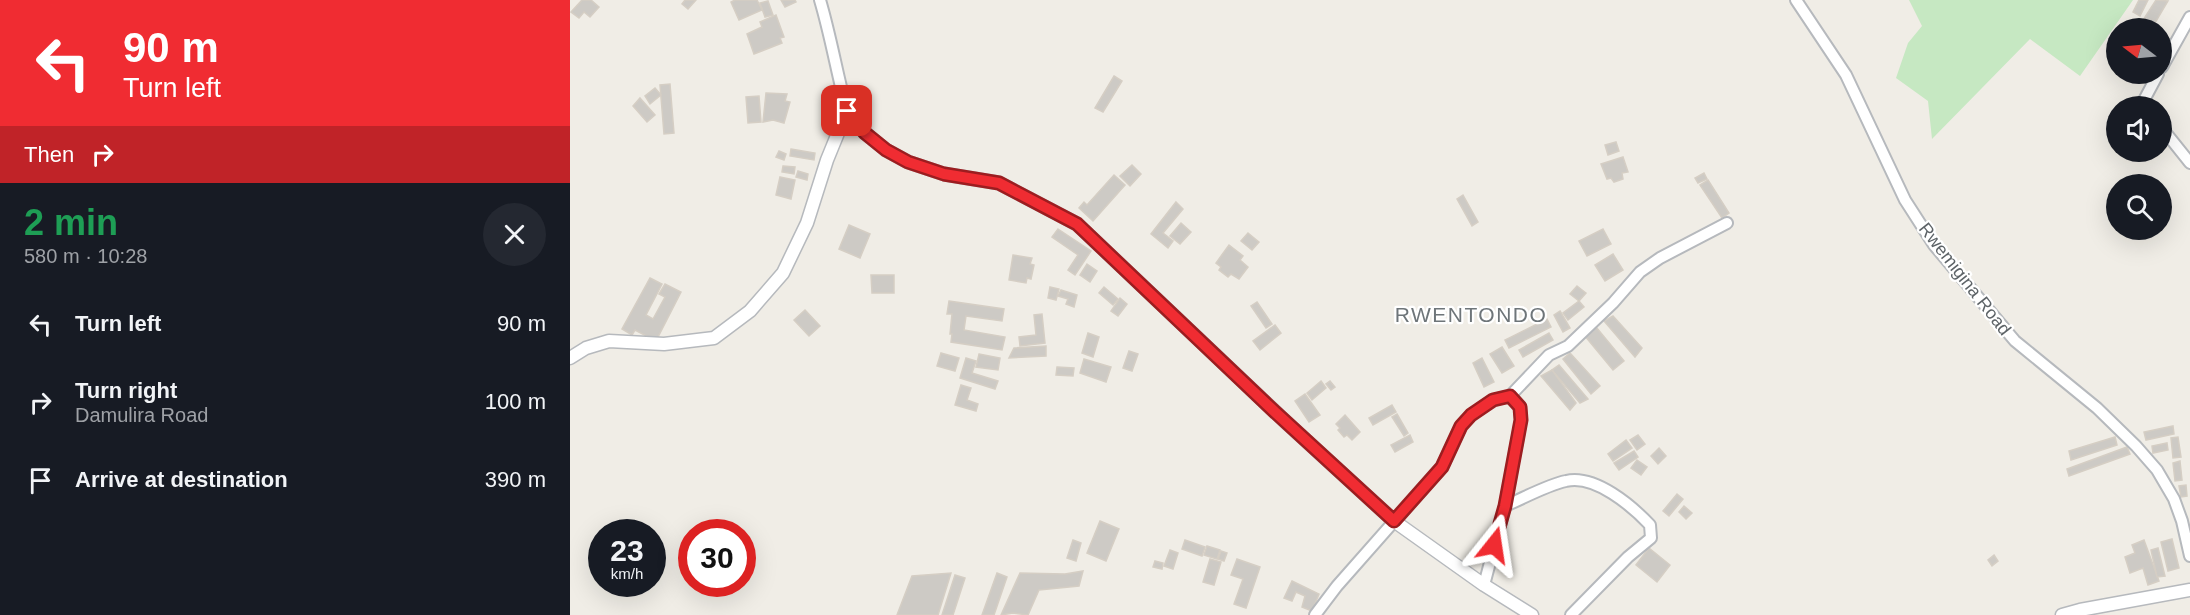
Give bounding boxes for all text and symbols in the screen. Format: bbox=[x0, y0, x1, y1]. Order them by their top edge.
north arrow bbox=[2106, 18, 2172, 84]
map controls bbox=[2106, 18, 2172, 240]
icon: left bbox=[24, 24, 102, 102]
text: 90 m bbox=[123, 24, 219, 71]
text: Turn left bbox=[123, 73, 221, 103]
pin bbox=[821, 85, 872, 136]
icon: arrive bbox=[830, 94, 863, 127]
button: sound bbox=[2106, 96, 2172, 162]
icon: right bbox=[86, 138, 119, 171]
text: Then bbox=[24, 142, 74, 167]
button: search bbox=[2106, 174, 2172, 240]
text: 2 min bbox=[24, 202, 118, 243]
button: close bbox=[483, 203, 546, 266]
street label: Rwemigina Road bbox=[1915, 219, 2015, 339]
text: 580 m · 10:28 bbox=[24, 245, 147, 267]
district label: RWENTONDO bbox=[1395, 303, 1547, 326]
icon: left bbox=[24, 308, 57, 341]
text: Turn left bbox=[75, 311, 161, 336]
text: 90 m bbox=[497, 311, 546, 336]
text: Turn right bbox=[75, 378, 177, 403]
icon: right bbox=[24, 386, 57, 419]
text: 100 m bbox=[485, 389, 546, 414]
text: Damulira Road bbox=[75, 404, 208, 426]
icon: arrive bbox=[24, 464, 57, 497]
text: Arrive at destination bbox=[75, 467, 288, 492]
text: 390 m bbox=[485, 467, 546, 492]
position arrow bbox=[1462, 513, 1526, 577]
speed limit sign: 30 bbox=[678, 519, 756, 597]
text: 23 bbox=[610, 534, 644, 567]
text: km/h bbox=[611, 565, 643, 582]

